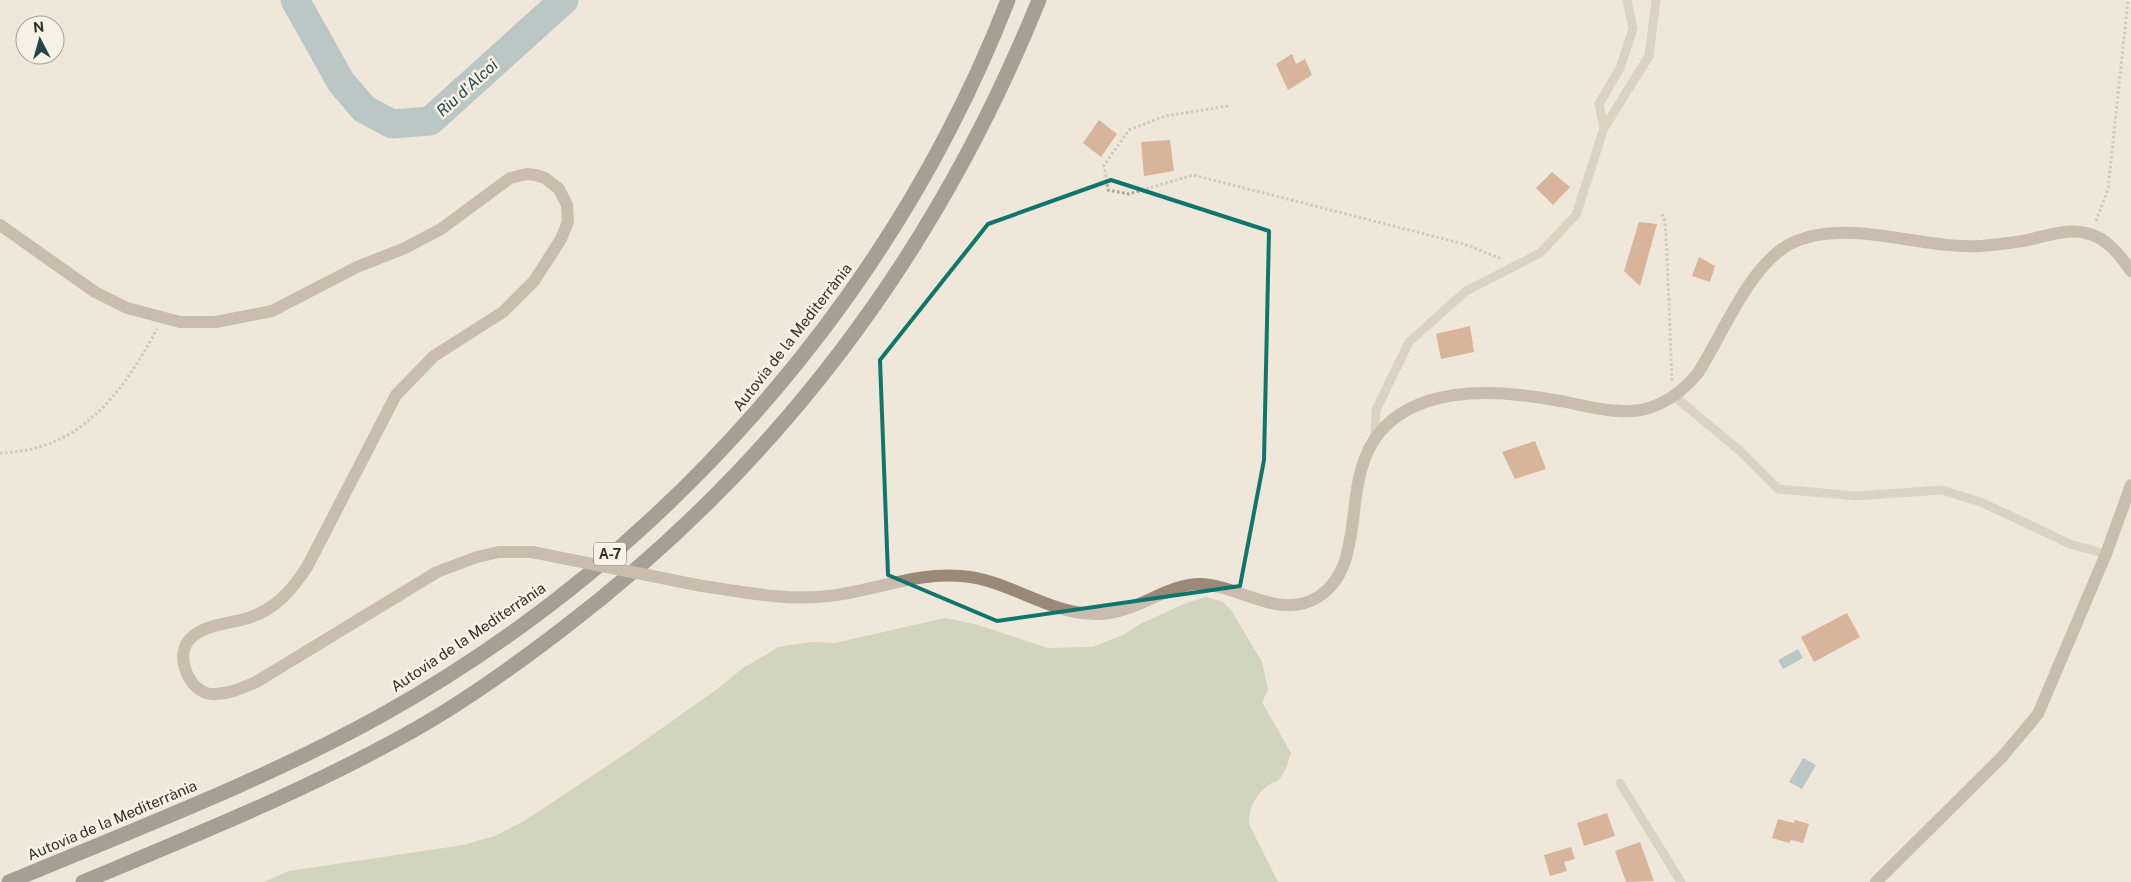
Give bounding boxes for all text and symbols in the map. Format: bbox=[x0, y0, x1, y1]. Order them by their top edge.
north arrow bbox=[15, 15, 65, 65]
text: N bbox=[32, 19, 45, 36]
water label: Riu d'Alcoi bbox=[432, 55, 502, 121]
street label: Autovia de la Mediterrània bbox=[729, 260, 855, 414]
road number: A-7 bbox=[594, 542, 626, 566]
street label: Autovia de la Mediterrània bbox=[388, 579, 548, 695]
street label: Autovia de la Mediterrània bbox=[25, 777, 199, 863]

